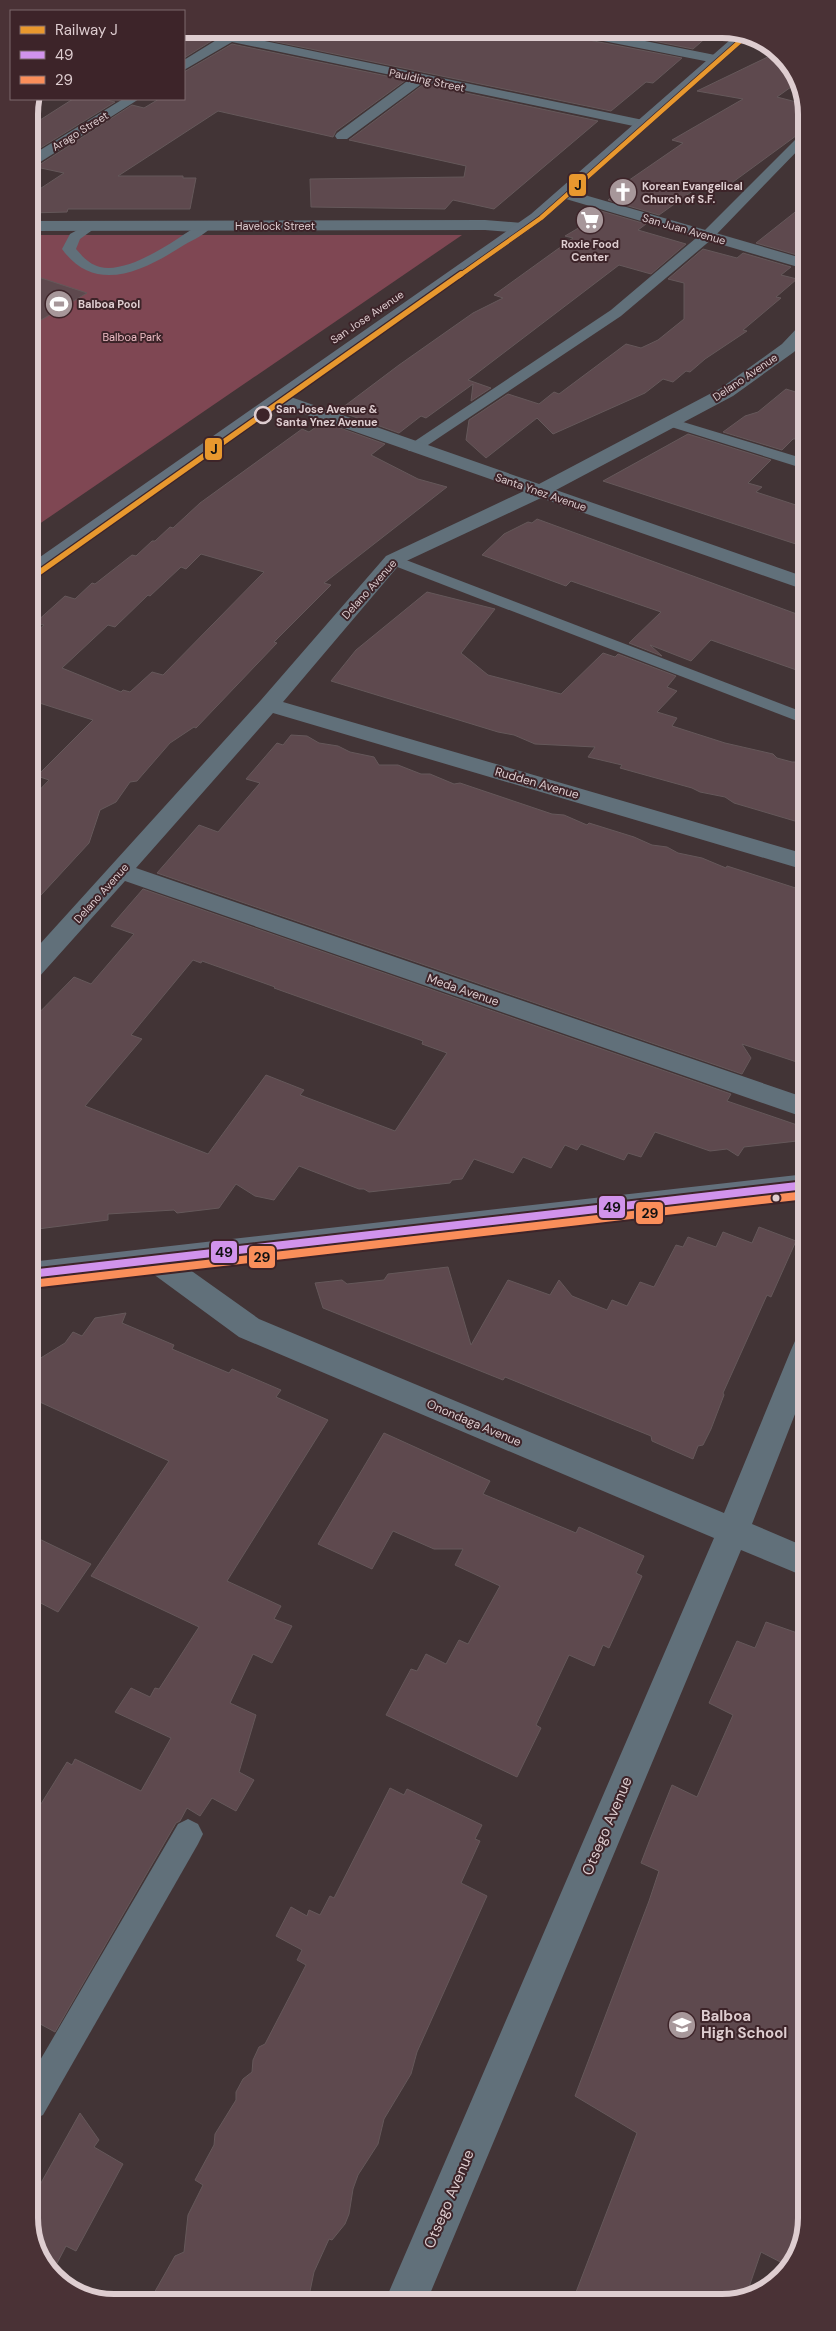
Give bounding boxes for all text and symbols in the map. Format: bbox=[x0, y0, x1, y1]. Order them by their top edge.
legend bbox=[10, 10, 185, 100]
text: Railway J bbox=[55, 20, 118, 40]
text: 49 bbox=[55, 45, 74, 65]
street label: Paulding Street bbox=[388, 65, 466, 95]
text: 29 bbox=[55, 70, 73, 90]
street label: Arago Street bbox=[49, 108, 111, 154]
line badge: J bbox=[568, 173, 587, 197]
text: J bbox=[574, 176, 582, 194]
church icon: Korean Evangelical Church of S.F. bbox=[608, 177, 638, 207]
place label: Korean Evangelical Church of S.F. bbox=[642, 179, 743, 206]
supermarket icon: Roxie Food Center bbox=[575, 205, 605, 235]
street label: San Juan Avenue bbox=[641, 210, 727, 248]
street label: Havelock Street bbox=[235, 219, 315, 233]
place label: Roxie Food Center bbox=[561, 237, 619, 264]
street label: San Jose Avenue bbox=[328, 287, 406, 347]
sports icon: Balboa Pool bbox=[44, 289, 74, 319]
place label: Balboa Pool bbox=[78, 297, 140, 311]
park label: Balboa Park bbox=[102, 330, 162, 344]
street label: Delano Avenue bbox=[710, 350, 780, 404]
place label: San Jose Avenue & Santa Ynez Avenue bbox=[276, 402, 378, 429]
marker: San Jose Avenue & Santa Ynez Avenue bbox=[254, 406, 272, 424]
line badge: J bbox=[204, 437, 223, 461]
text: J bbox=[210, 440, 218, 458]
street label: Santa Ynez Avenue bbox=[493, 470, 589, 514]
street label: Delano Avenue bbox=[339, 556, 399, 622]
street label: Rudden Avenue bbox=[493, 763, 581, 803]
street label: Delano Avenue bbox=[71, 860, 131, 926]
street label: Meda Avenue bbox=[425, 970, 501, 1010]
unlabelled marker bbox=[771, 1193, 781, 1203]
line badge: 49 bbox=[598, 1195, 626, 1219]
text: 49 bbox=[603, 1198, 621, 1216]
line badge: 29 bbox=[635, 1201, 664, 1225]
text: 29 bbox=[642, 1204, 659, 1222]
line badge: 49 bbox=[210, 1240, 238, 1264]
text: 49 bbox=[215, 1243, 233, 1261]
line badge: 29 bbox=[248, 1245, 276, 1269]
text: 29 bbox=[254, 1248, 271, 1266]
street label: Onondaga Avenue bbox=[424, 1396, 524, 1450]
street label: Otsego Avenue bbox=[577, 1774, 637, 1878]
place label: Balboa High School bbox=[701, 2006, 787, 2043]
school or university icon: Balboa High School bbox=[667, 2010, 697, 2040]
street label: Otsego Avenue bbox=[419, 2147, 479, 2251]

